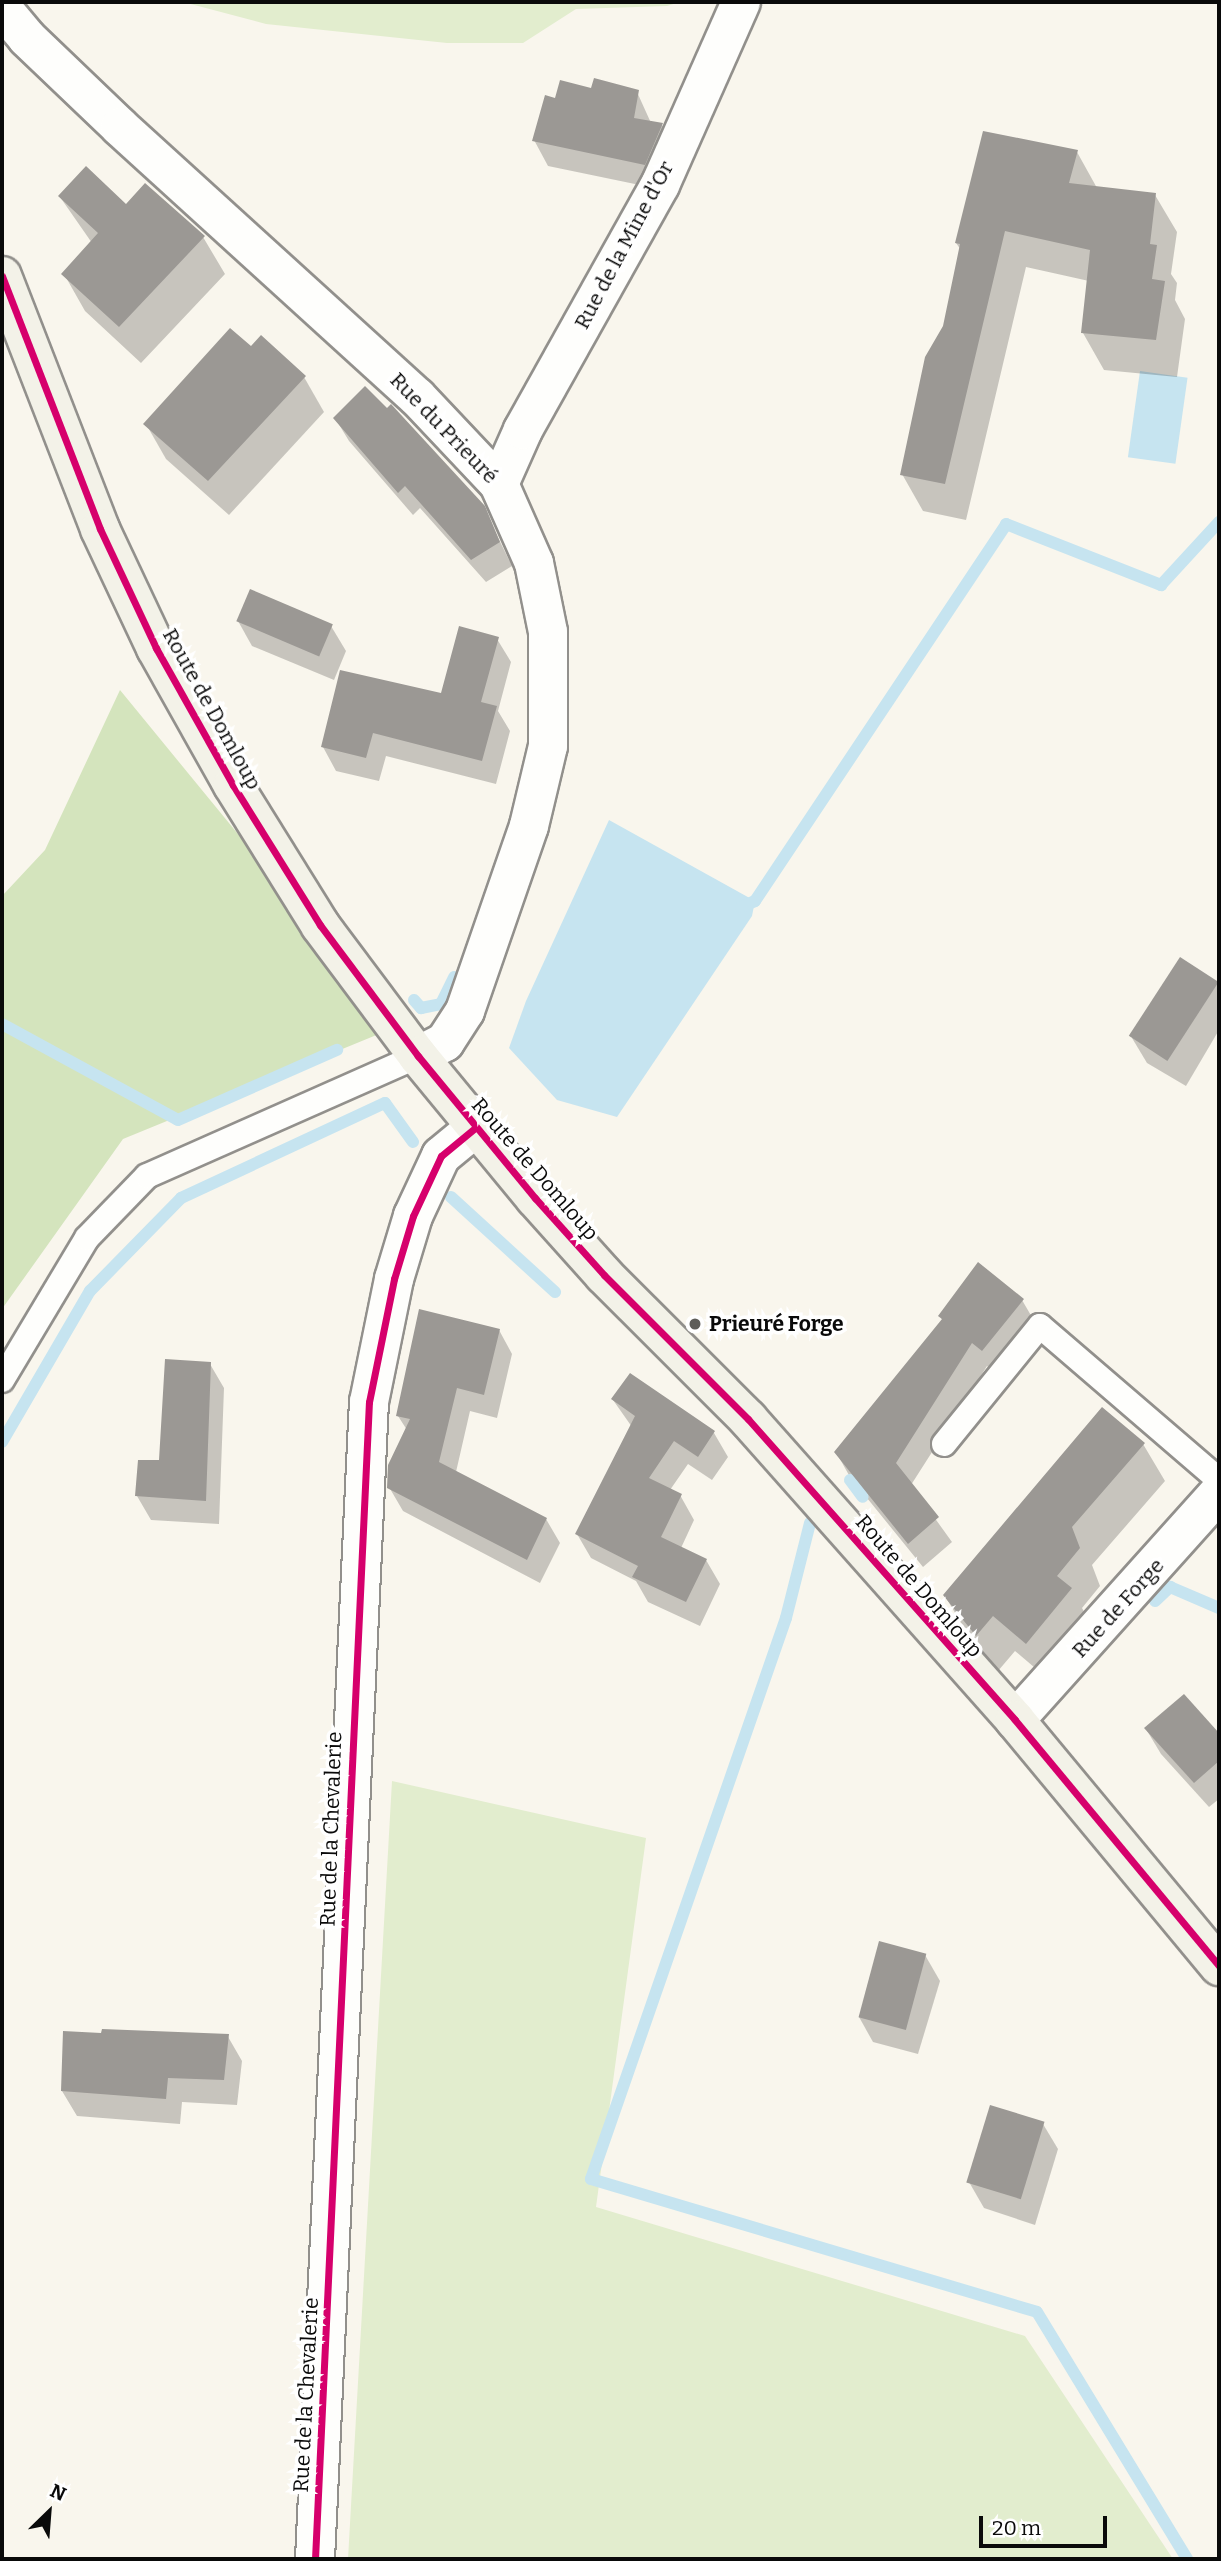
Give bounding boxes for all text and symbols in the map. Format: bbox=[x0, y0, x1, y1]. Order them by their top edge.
street label: Rue de la Mine d'Or bbox=[569, 157, 679, 333]
street label: Rue du Prieuré bbox=[385, 367, 503, 489]
street label: Route de Domloup bbox=[157, 624, 267, 794]
street label: Route de Domloup bbox=[466, 1093, 604, 1245]
place label: Prieuré Forge bbox=[709, 1311, 844, 1337]
marker: Prieuré Forge bbox=[687, 1316, 703, 1332]
street label: Route de Domloup bbox=[850, 1510, 988, 1662]
street label: Rue de Forge bbox=[1067, 1553, 1169, 1663]
street label: Rue de la Chevalerie bbox=[315, 1731, 347, 1927]
street label: Rue de la Chevalerie bbox=[288, 2297, 324, 2493]
north arrow bbox=[14, 2477, 84, 2547]
text: N bbox=[47, 2479, 70, 2506]
scale bar bbox=[983, 2502, 1111, 2546]
text: 20 m bbox=[992, 2515, 1041, 2541]

